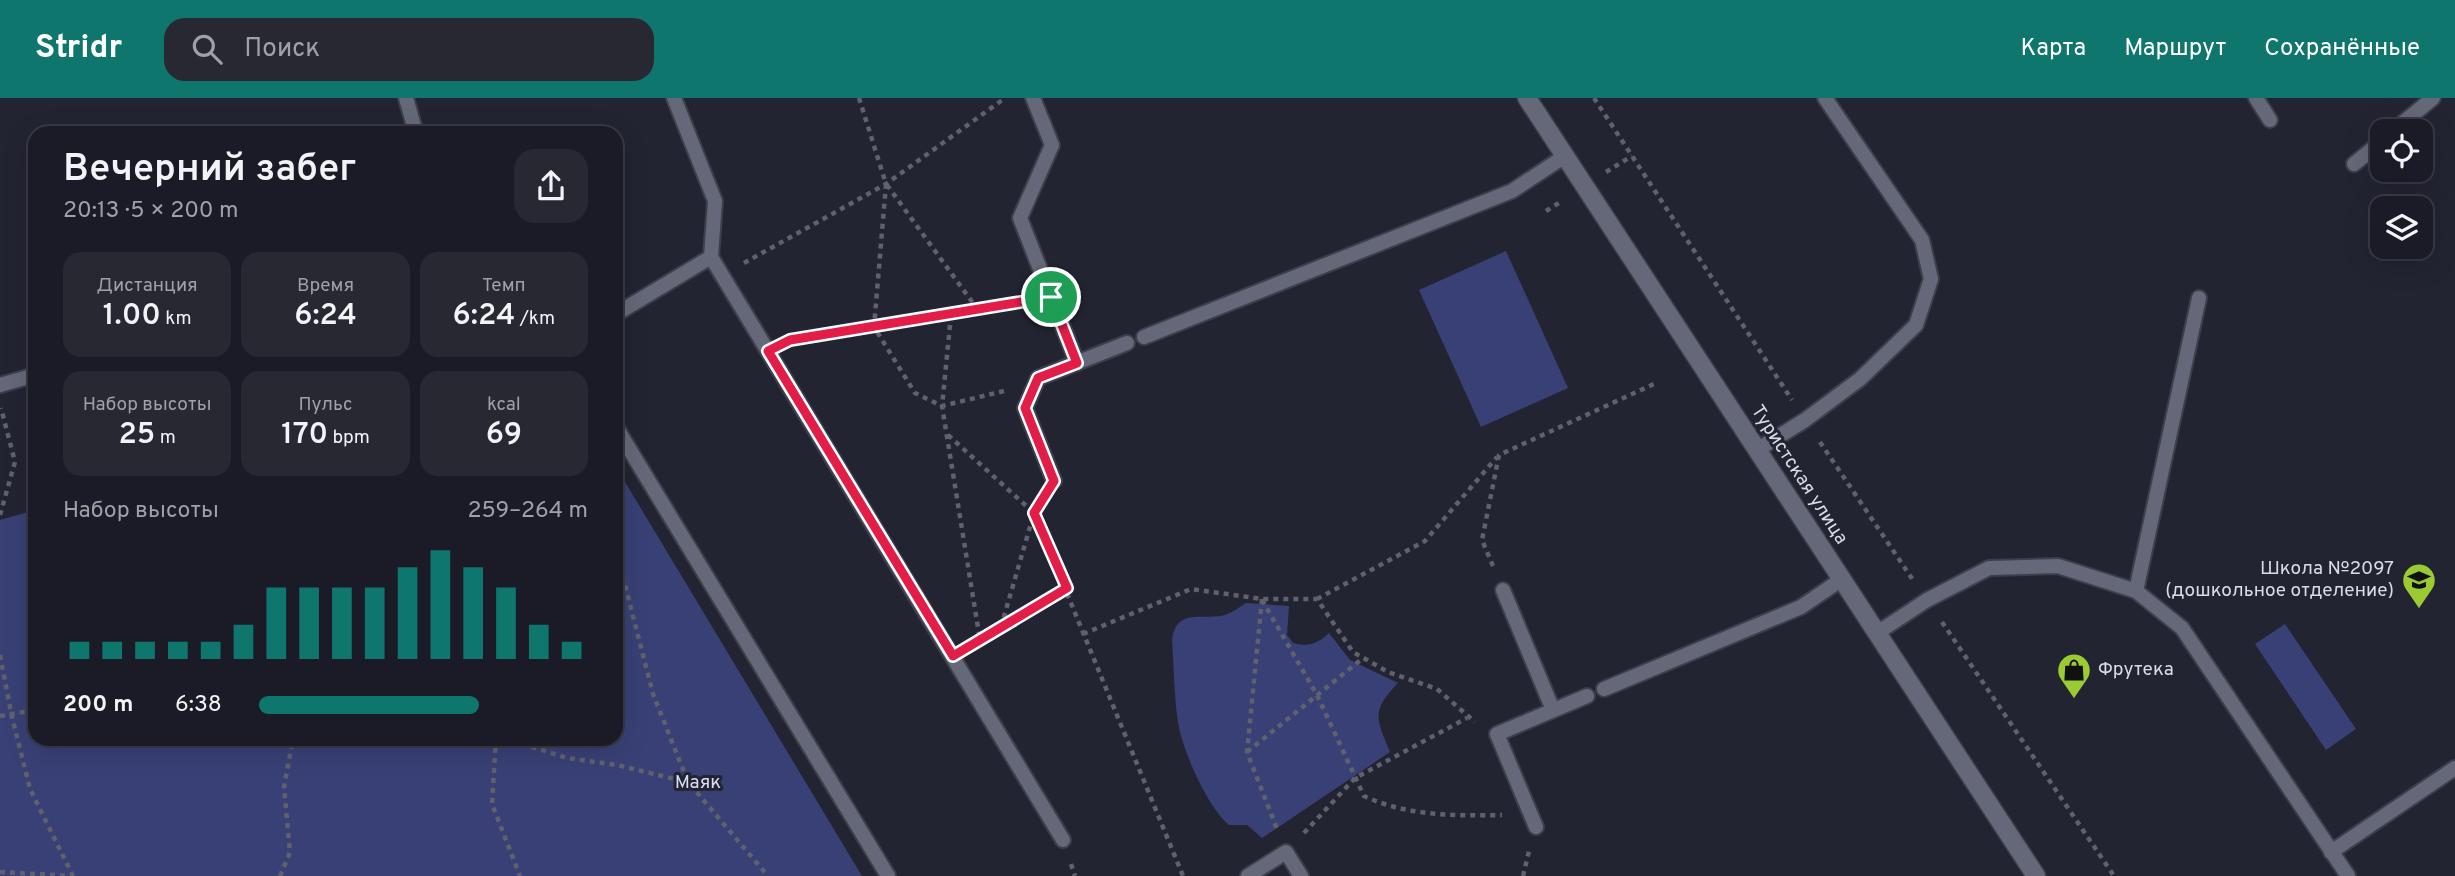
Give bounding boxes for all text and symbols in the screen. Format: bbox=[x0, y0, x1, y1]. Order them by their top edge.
search box bbox=[164, 18, 654, 81]
text: Stridr bbox=[35, 28, 122, 70]
icon: search bbox=[188, 30, 226, 68]
text: Поиск bbox=[244, 33, 320, 66]
text: Карта bbox=[2020, 34, 2086, 64]
text: Маршрут bbox=[2124, 34, 2226, 64]
text: Сохранённые bbox=[2264, 34, 2420, 64]
map controls bbox=[2370, 119, 2433, 259]
button: locate bbox=[2370, 119, 2433, 182]
text: Вечерний забег bbox=[63, 146, 356, 195]
button: share bbox=[514, 149, 588, 223]
button: layers bbox=[2370, 196, 2433, 259]
text: 20:13 · 5 × 200 m bbox=[63, 197, 239, 226]
pin bbox=[1021, 267, 1081, 327]
text: Дистанция bbox=[97, 274, 198, 298]
text: Время bbox=[297, 274, 354, 298]
text: Темп bbox=[482, 274, 526, 298]
icon: arrive bbox=[1032, 278, 1070, 316]
text: 1.00 bbox=[103, 298, 161, 335]
text: 6:24 bbox=[294, 298, 357, 335]
text: 6:24 bbox=[453, 298, 515, 335]
text: km bbox=[161, 307, 192, 331]
text: /km bbox=[515, 307, 555, 331]
text: Набор высоты bbox=[83, 393, 212, 417]
text: Пульс bbox=[298, 393, 353, 417]
text: kcal bbox=[487, 393, 521, 417]
street label: Туристская улица bbox=[1745, 401, 1853, 549]
text: 25 bbox=[119, 417, 155, 454]
text: 170 bbox=[281, 417, 328, 454]
text: 69 bbox=[486, 417, 522, 454]
text: m bbox=[155, 426, 176, 450]
text: bpm bbox=[328, 426, 370, 450]
text: Набор высоты bbox=[63, 497, 219, 526]
text: 259–264 m bbox=[467, 497, 588, 526]
place label: Школа №2097 (дошкольное отделение) bbox=[2165, 557, 2394, 603]
school or university icon: Школа №2097 (дошкольное отделение) bbox=[2400, 561, 2438, 610]
shop icon: Фрутека bbox=[2055, 651, 2093, 700]
place label: Фрутека bbox=[2098, 658, 2174, 682]
text: 200 m bbox=[63, 691, 133, 720]
text: 6:38 bbox=[175, 691, 222, 720]
park label: Маяк bbox=[675, 771, 721, 795]

